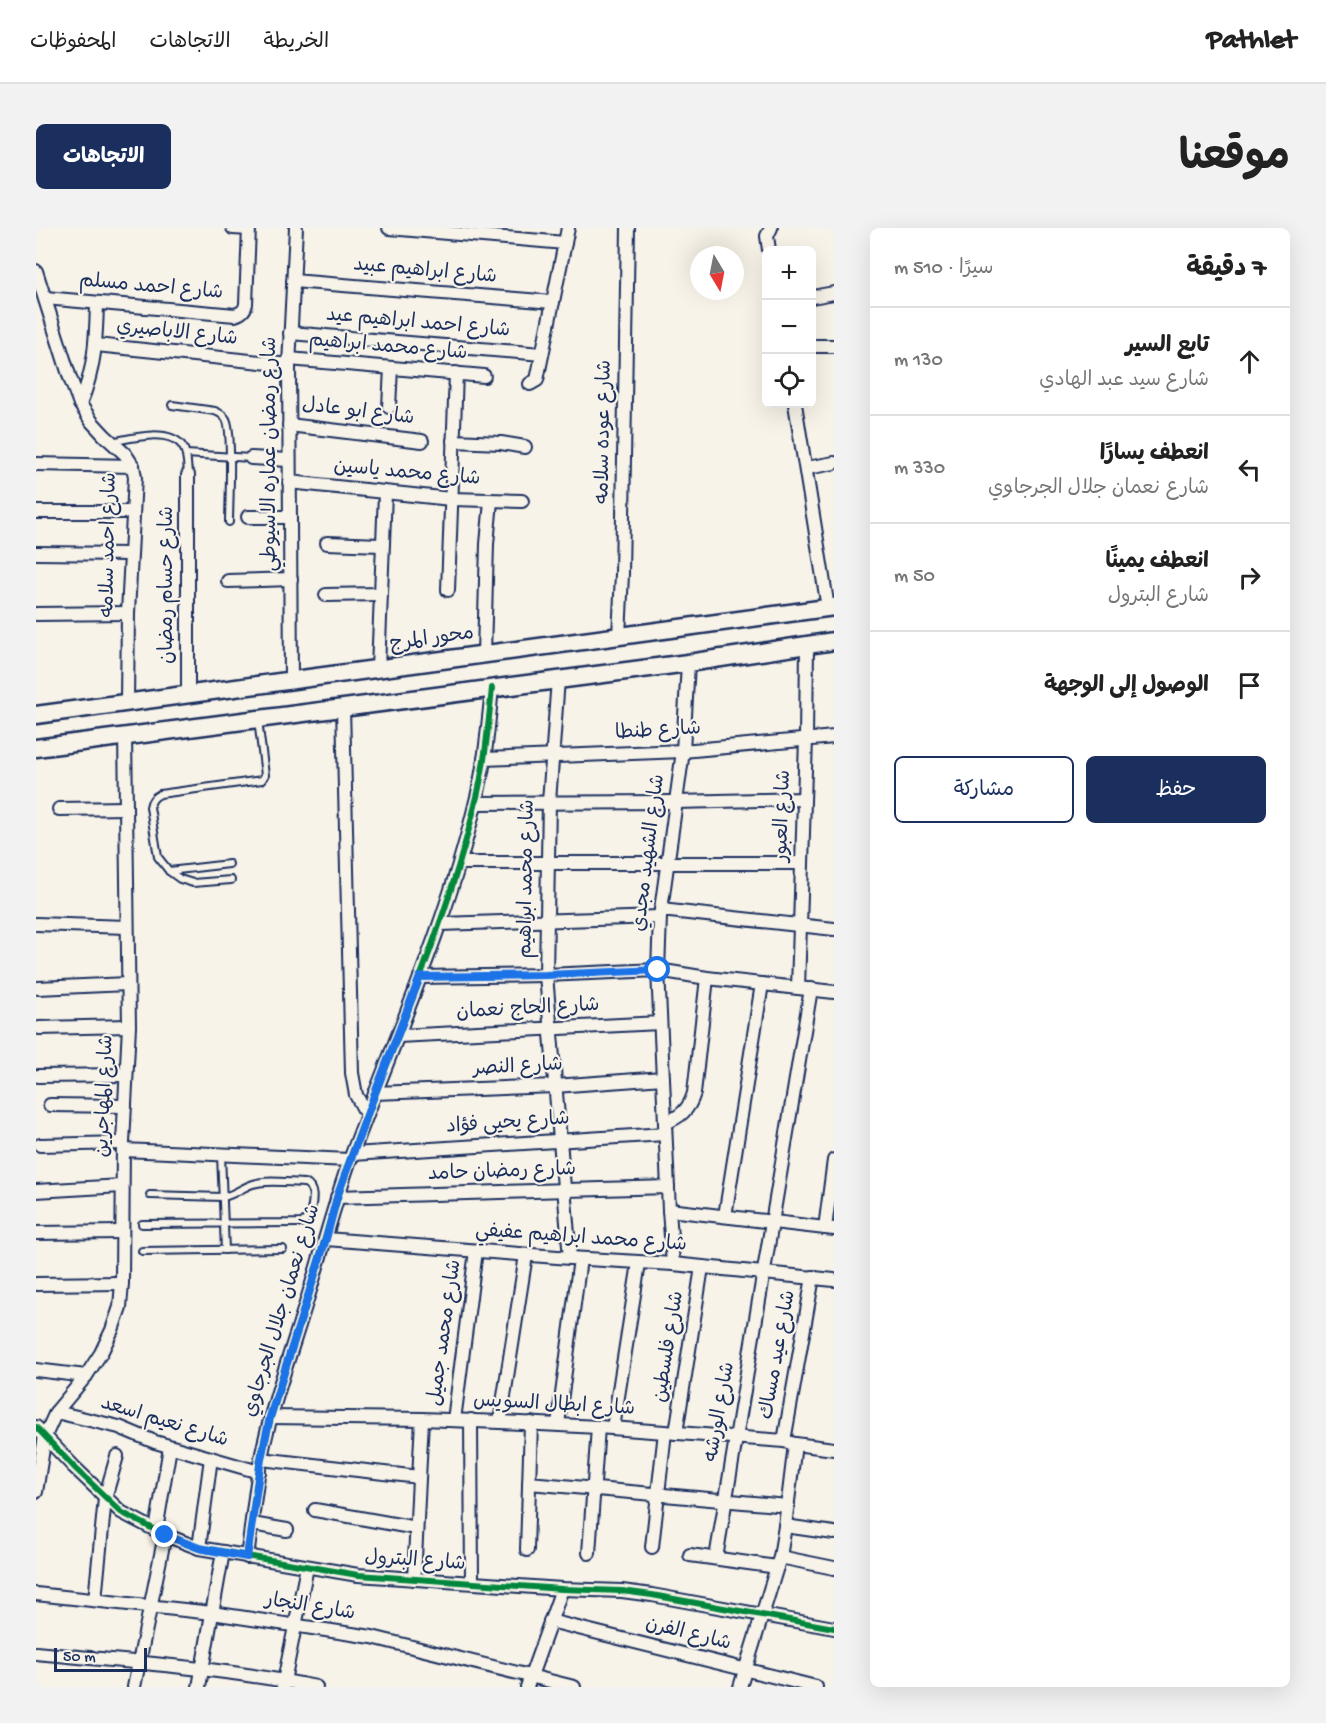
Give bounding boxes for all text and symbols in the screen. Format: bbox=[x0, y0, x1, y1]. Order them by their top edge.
text: Pathlet bbox=[1206, 25, 1296, 58]
text: المحفوظات bbox=[30, 31, 116, 56]
text: الاتجاهات bbox=[149, 31, 231, 56]
text: الخريطة bbox=[264, 31, 329, 56]
button: الاتجاهات bbox=[36, 124, 171, 189]
text: موقعنا bbox=[1179, 136, 1290, 185]
north arrow bbox=[690, 246, 744, 300]
map controls bbox=[762, 246, 816, 408]
button: + bbox=[762, 246, 816, 300]
street label: شارع ابراهيم عبيد bbox=[352, 253, 498, 290]
text: 7 دقيقة bbox=[1186, 255, 1266, 286]
text: سيرًا · 510 m bbox=[894, 258, 993, 281]
street label: شارع احمد مسلم bbox=[78, 269, 224, 306]
button: − bbox=[762, 300, 816, 354]
street label: شارع احمد ابراهيم عيد bbox=[325, 304, 511, 343]
street label: شارع الاباصيري bbox=[115, 315, 239, 352]
street label: شارع محمد ابراهيم bbox=[308, 329, 468, 366]
text: تابع السير bbox=[1125, 334, 1209, 360]
street label: شارع رمضان عماره الاسيوطي bbox=[259, 336, 286, 572]
icon: ahead bbox=[1233, 345, 1266, 378]
text: 130 m bbox=[894, 350, 943, 373]
button: locate bbox=[762, 354, 816, 408]
street label: شارع عوده سلامه bbox=[591, 360, 618, 504]
text: شارع سيد عبد الهادي bbox=[1039, 370, 1209, 393]
street label: شارع ابو عادل bbox=[300, 394, 416, 431]
text: انعطف يسارًا bbox=[1100, 442, 1209, 468]
icon: left bbox=[1233, 453, 1266, 486]
street label: شارع محمد ياسين bbox=[333, 455, 481, 492]
text: 330 m bbox=[894, 458, 945, 481]
street label: شارع احمد سلامه bbox=[96, 472, 123, 618]
text: شارع نعمان جلال الجرجاوي bbox=[988, 478, 1209, 501]
street label: شارع حسام رمضان bbox=[156, 506, 180, 664]
text: انعطف يمينًا bbox=[1106, 550, 1209, 576]
icon: right bbox=[1233, 561, 1266, 594]
text: 50 m bbox=[894, 566, 935, 589]
text: شارع البترول bbox=[1108, 586, 1209, 609]
street label: محور المرج bbox=[388, 622, 476, 657]
icon: arrive bbox=[1233, 669, 1266, 702]
text: الوصول إلى الوجهة bbox=[1044, 674, 1209, 700]
street label: شارع طنطا bbox=[614, 717, 702, 746]
button: مشاركة bbox=[894, 756, 1074, 823]
button: حفظ bbox=[1086, 756, 1266, 823]
street label: شارع العبور bbox=[770, 770, 797, 864]
street label: شارع الشهيد مجدي bbox=[628, 773, 671, 933]
street label: شارع محمد ابراهيم bbox=[514, 799, 541, 959]
route start bbox=[644, 956, 670, 982]
street label: شارع الحاج نعمان bbox=[456, 994, 600, 1025]
street label: شارع المهاجرين bbox=[91, 1034, 120, 1158]
street label: شارع النصر bbox=[471, 1053, 563, 1082]
street label: شارع يحيى فؤاد bbox=[445, 1107, 570, 1140]
street label: شارع رمضان حامد bbox=[427, 1158, 577, 1187]
street label: شارع نعمان جلال الجرجاوي bbox=[239, 1202, 326, 1420]
street label: شارع محمد ابراهيم عفيفي bbox=[474, 1219, 688, 1261]
street label: شارع محمد جميل bbox=[423, 1258, 468, 1408]
street label: شارع عيد مساك bbox=[755, 1288, 802, 1421]
street label: شارع فلسطين bbox=[649, 1290, 690, 1404]
street label: شارع الورشه bbox=[700, 1360, 741, 1464]
street label: شارع ابطال السويس bbox=[473, 1389, 635, 1422]
street label: شارع نعيم اسعد bbox=[97, 1392, 231, 1453]
route end bbox=[151, 1521, 177, 1547]
street label: شارع البترول bbox=[364, 1546, 466, 1577]
street label: شارع النجار bbox=[261, 1588, 357, 1626]
street label: شارع الفرن bbox=[643, 1612, 733, 1657]
scale bar bbox=[54, 1645, 147, 1672]
text: 50 m bbox=[63, 1649, 96, 1668]

